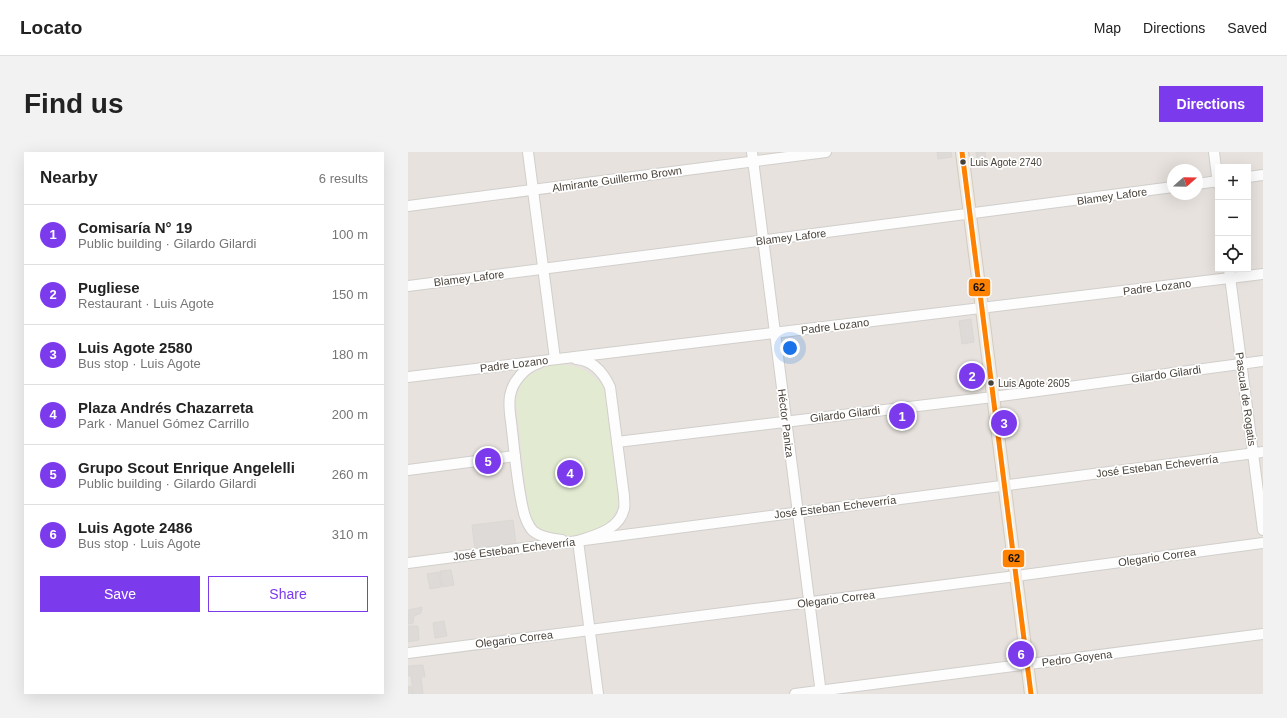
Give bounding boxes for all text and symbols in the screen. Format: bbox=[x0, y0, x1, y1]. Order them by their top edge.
text: Locato bbox=[20, 17, 82, 38]
text: Map bbox=[1094, 20, 1121, 36]
text: Directions bbox=[1143, 20, 1205, 36]
text: Saved bbox=[1227, 20, 1267, 36]
button: Directions bbox=[1159, 86, 1263, 122]
text: Find us bbox=[24, 88, 124, 119]
marker: Luis Agote 2740 bbox=[958, 157, 968, 167]
place label: Luis Agote 2740 bbox=[970, 157, 1042, 168]
street label: Almirante Guillermo Brown bbox=[551, 164, 683, 194]
north arrow bbox=[1167, 164, 1203, 200]
map controls bbox=[1215, 164, 1251, 272]
button: + bbox=[1215, 164, 1251, 200]
text: Nearby bbox=[40, 168, 98, 187]
text: 6 results bbox=[319, 171, 368, 186]
street label: Blamey Lafore bbox=[1076, 185, 1148, 207]
button: − bbox=[1215, 200, 1251, 236]
text: Comisaría N° 19 bbox=[78, 219, 192, 236]
text: 1 bbox=[49, 227, 57, 242]
text: 100 m bbox=[332, 227, 368, 242]
street label: Blamey Lafore bbox=[755, 227, 827, 247]
text: Public building · Gilardo Gilardi bbox=[78, 236, 256, 251]
button: locate bbox=[1215, 236, 1251, 272]
street label: Blamey Lafore bbox=[433, 268, 505, 288]
street label: Padre Lozano bbox=[1122, 277, 1192, 297]
line badge: 62 bbox=[968, 278, 991, 297]
text: Pugliese bbox=[78, 279, 140, 296]
text: 62 bbox=[973, 281, 985, 293]
text: 2 bbox=[49, 287, 57, 302]
text: 150 m bbox=[332, 287, 368, 302]
text: Restaurant · Luis Agote bbox=[78, 296, 214, 311]
street label: Padre Lozano bbox=[800, 316, 870, 336]
your location bbox=[780, 338, 800, 358]
text: Luis Agote 2580 bbox=[78, 339, 192, 356]
text: 3 bbox=[49, 347, 57, 362]
text: 180 m bbox=[332, 347, 368, 362]
street label: Pascual de Rogatis bbox=[1233, 351, 1259, 447]
street label: Padre Lozano bbox=[479, 354, 549, 374]
text: Bus stop · Luis Agote bbox=[78, 356, 201, 371]
pin: 2 bbox=[959, 361, 985, 391]
street label: Gilardo Gilardi bbox=[1130, 363, 1202, 385]
marker: Luis Agote 2605 bbox=[986, 378, 996, 388]
place label: Luis Agote 2605 bbox=[998, 378, 1070, 389]
street label: Héctor Paniza bbox=[776, 388, 796, 459]
text: Plaza Andrés Chazarreta bbox=[78, 399, 253, 416]
pin: 1 bbox=[889, 401, 915, 431]
street label: Gilardo Gilardi bbox=[809, 404, 881, 424]
text: 4 bbox=[49, 407, 57, 422]
text: 200 m bbox=[332, 407, 368, 422]
pin: 3 bbox=[991, 408, 1017, 438]
text: Park · Manuel Gómez Carrillo bbox=[78, 416, 249, 431]
pin: 5 bbox=[475, 446, 501, 476]
street label: José Esteban Echeverría bbox=[1095, 452, 1220, 479]
pin: 4 bbox=[557, 458, 583, 488]
text: Grupo Scout Enrique Angelelli bbox=[78, 459, 295, 476]
text: 5 bbox=[49, 467, 57, 482]
text: 260 m bbox=[332, 467, 368, 482]
text: Public building · Gilardo Gilardi bbox=[78, 476, 256, 491]
street label: José Esteban Echeverría bbox=[773, 493, 898, 520]
text: Luis Agote 2486 bbox=[78, 519, 192, 536]
text: 6 bbox=[49, 527, 57, 542]
text: 310 m bbox=[332, 527, 368, 542]
street label: José Esteban Echeverría bbox=[452, 535, 577, 562]
text: Bus stop · Luis Agote bbox=[78, 536, 201, 551]
street label: Olegario Correa bbox=[1117, 545, 1197, 568]
line badge: 62 bbox=[1002, 549, 1025, 568]
text: 62 bbox=[1008, 552, 1020, 564]
button: Save bbox=[40, 576, 200, 612]
button: Share bbox=[208, 576, 368, 612]
street label: Olegario Correa bbox=[796, 588, 876, 610]
street label: Olegario Correa bbox=[474, 628, 554, 650]
pin: 6 bbox=[1008, 639, 1034, 669]
street label: Pedro Goyena bbox=[1041, 648, 1114, 668]

